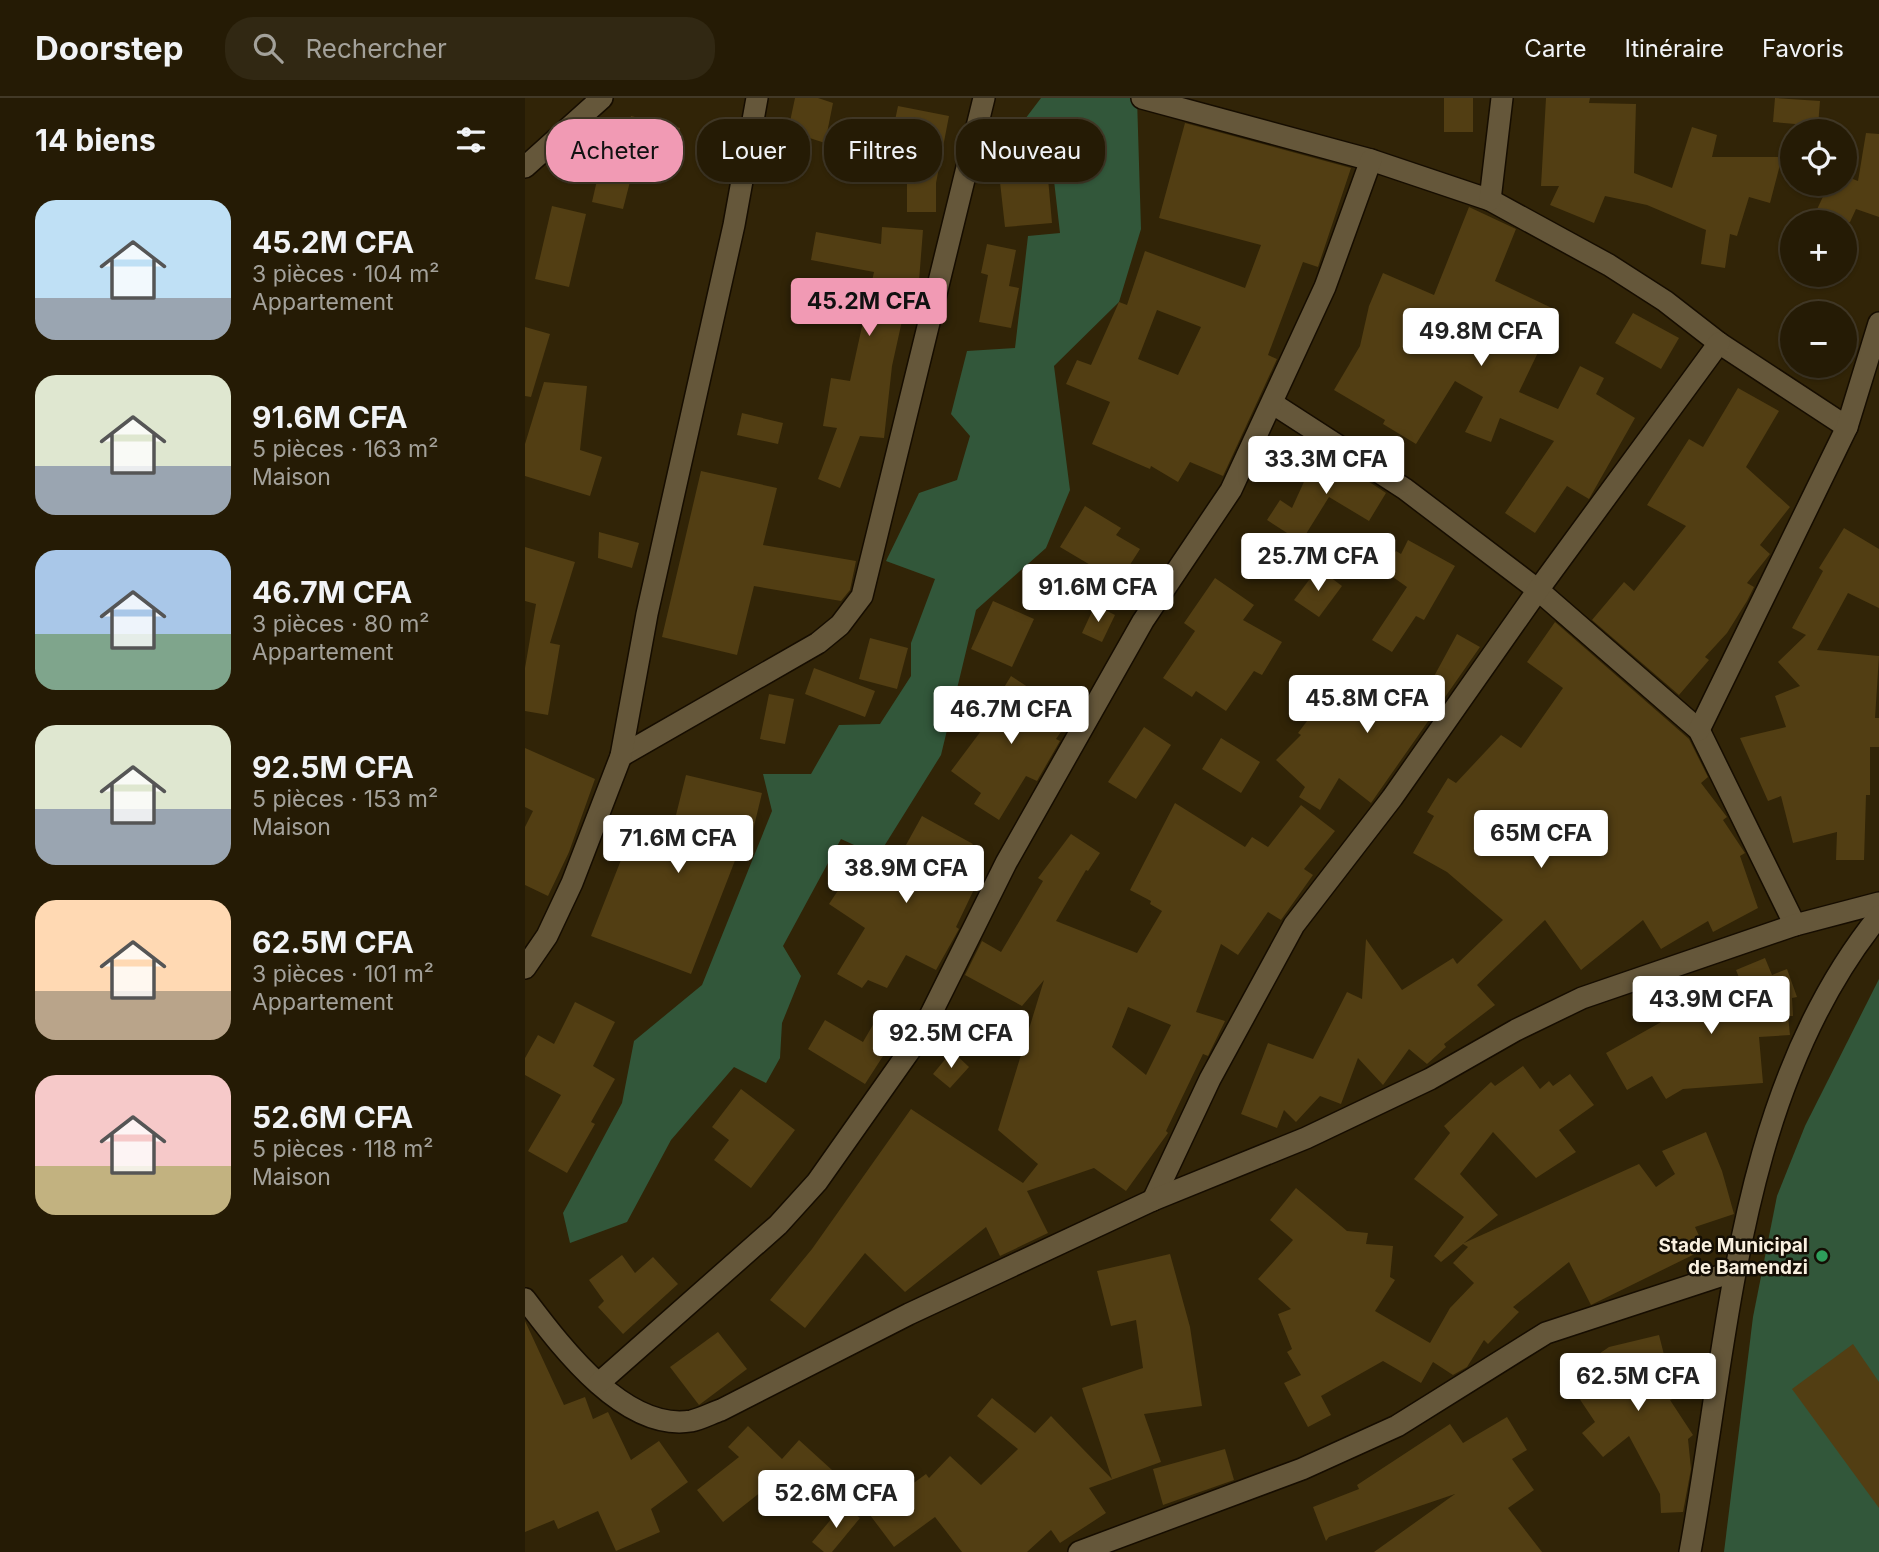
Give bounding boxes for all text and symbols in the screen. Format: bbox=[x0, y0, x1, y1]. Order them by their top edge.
search box bbox=[225, 17, 715, 80]
text: Doorstep bbox=[35, 28, 183, 68]
icon: search bbox=[249, 29, 287, 67]
text: Rechercher bbox=[305, 33, 447, 64]
text: Carte bbox=[1524, 34, 1586, 63]
text: Itinéraire bbox=[1624, 34, 1724, 63]
text: Favoris bbox=[1762, 34, 1844, 63]
chip: Acheter bbox=[546, 119, 683, 182]
chip: Louer bbox=[697, 119, 810, 182]
chip: Filtres bbox=[824, 119, 942, 182]
chip: Nouveau bbox=[956, 119, 1105, 182]
map controls bbox=[1780, 119, 1857, 378]
button: locate bbox=[1780, 119, 1857, 196]
icon: filters bbox=[452, 121, 490, 159]
text: 14 biens bbox=[35, 122, 156, 158]
button: + bbox=[1780, 210, 1857, 287]
text: 45.2M CFA bbox=[252, 224, 414, 260]
icon: home bbox=[91, 228, 175, 312]
text: 3 pièces · 104 m² bbox=[252, 260, 440, 288]
pin: 45.2M CFA bbox=[789, 278, 949, 338]
text: 45.2M CFA bbox=[807, 287, 931, 315]
text: Appartement bbox=[252, 288, 394, 316]
button: − bbox=[1780, 301, 1857, 378]
pin: 49.8M CFA bbox=[1401, 308, 1561, 368]
text: 49.8M CFA bbox=[1419, 317, 1543, 345]
text: 91.6M CFA bbox=[252, 399, 408, 435]
icon: home bbox=[91, 403, 175, 487]
text: 5 pièces · 163 m² bbox=[252, 435, 438, 463]
pin: 33.3M CFA bbox=[1246, 436, 1406, 496]
text: 33.3M CFA bbox=[1264, 445, 1388, 473]
text: Maison bbox=[252, 463, 331, 491]
pin: 25.7M CFA bbox=[1238, 533, 1398, 593]
text: 25.7M CFA bbox=[1257, 542, 1379, 570]
pin: 91.6M CFA bbox=[1018, 564, 1178, 624]
text: 91.6M CFA bbox=[1038, 573, 1158, 601]
text: 46.7M CFA bbox=[252, 574, 412, 610]
icon: home bbox=[91, 578, 175, 662]
text: 3 pièces · 80 m² bbox=[252, 610, 430, 638]
text: Appartement bbox=[252, 638, 394, 666]
pin: 45.8M CFA bbox=[1287, 676, 1447, 735]
text: 45.8M CFA bbox=[1305, 684, 1429, 712]
pin: 46.7M CFA bbox=[931, 686, 1091, 746]
text: 46.7M CFA bbox=[950, 695, 1072, 723]
text: 92.5M CFA bbox=[252, 749, 414, 785]
icon: home bbox=[91, 753, 175, 837]
text: 5 pièces · 153 m² bbox=[252, 785, 438, 813]
pin: 65M CFA bbox=[1476, 810, 1606, 870]
text: Maison bbox=[252, 813, 331, 841]
pin: 71.6M CFA bbox=[598, 816, 758, 875]
text: 65M CFA bbox=[1490, 819, 1592, 847]
text: 71.6M CFA bbox=[619, 824, 737, 852]
pin: 38.9M CFA bbox=[826, 846, 986, 905]
text: 38.9M CFA bbox=[844, 854, 968, 882]
text: 62.5M CFA bbox=[252, 924, 414, 960]
icon: home bbox=[91, 928, 175, 1012]
text: 3 pièces · 101 m² bbox=[252, 960, 434, 988]
pin: 43.9M CFA bbox=[1631, 976, 1791, 1036]
text: 43.9M CFA bbox=[1649, 985, 1773, 1013]
text: Appartement bbox=[252, 988, 394, 1016]
pin: 92.5M CFA bbox=[871, 1010, 1031, 1070]
text: 92.5M CFA bbox=[889, 1019, 1013, 1047]
text: 52.6M CFA bbox=[252, 1099, 413, 1135]
icon: home bbox=[91, 1103, 175, 1187]
text: 5 pièces · 118 m² bbox=[252, 1135, 433, 1163]
text: Maison bbox=[252, 1163, 331, 1191]
place label: Stade Municipal de Bamendzi bbox=[1659, 1234, 1808, 1279]
marker: Stade Municipal de Bamendzi bbox=[1814, 1248, 1830, 1264]
pin: 62.5M CFA bbox=[1558, 1354, 1718, 1413]
text: 62.5M CFA bbox=[1576, 1362, 1700, 1390]
pin: 52.6M CFA bbox=[756, 1470, 916, 1530]
text: 52.6M CFA bbox=[774, 1479, 898, 1507]

